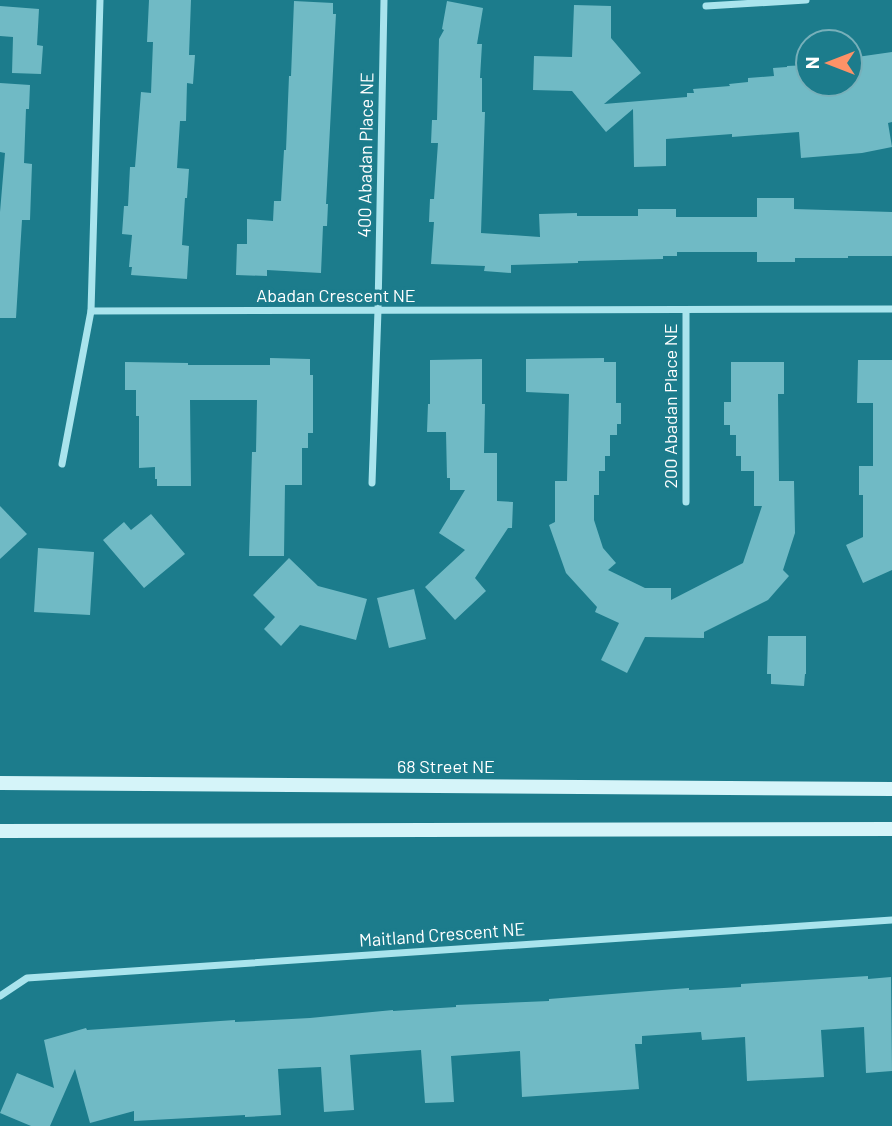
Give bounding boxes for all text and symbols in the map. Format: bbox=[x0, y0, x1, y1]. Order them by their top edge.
north arrow bbox=[794, 28, 864, 98]
text: N bbox=[800, 57, 823, 69]
street label: 400 Abadan Place NE bbox=[353, 72, 377, 238]
street label: Abadan Crescent NE bbox=[256, 284, 416, 306]
street label: 200 Abadan Place NE bbox=[659, 323, 681, 489]
street label: 68 Street NE bbox=[397, 755, 495, 777]
street label: Maitland Crescent NE bbox=[358, 917, 526, 951]

